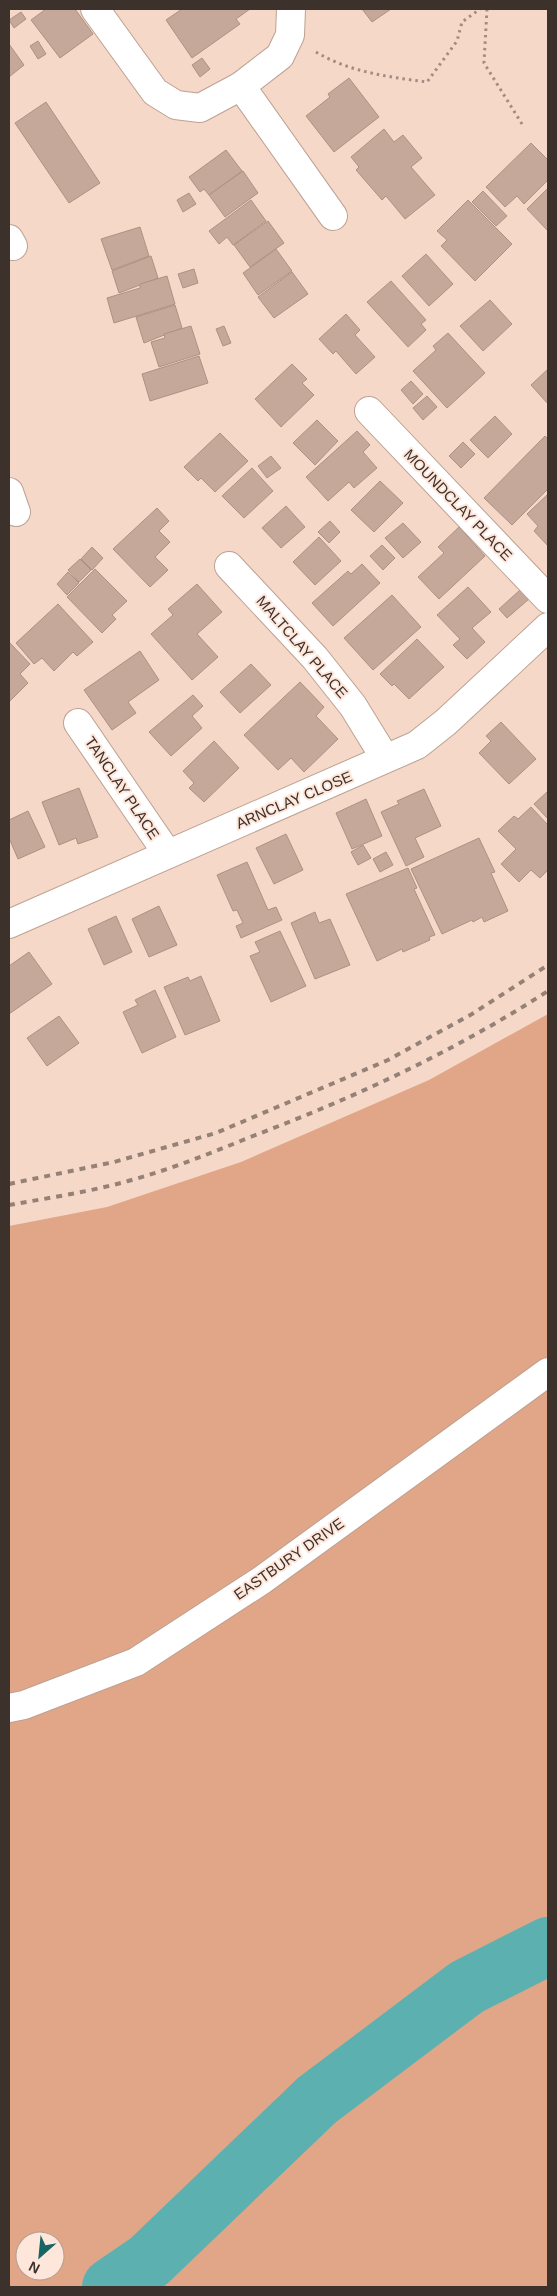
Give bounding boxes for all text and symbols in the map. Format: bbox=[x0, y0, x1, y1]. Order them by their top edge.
street label: MOUNDCLAY PLACE bbox=[401, 446, 516, 564]
street label: MALTCLAY PLACE bbox=[253, 592, 351, 701]
street label: TANCLAY PLACE bbox=[82, 733, 163, 842]
street label: ARNCLAY CLOSE bbox=[233, 767, 354, 832]
street label: EASTBURY DRIVE bbox=[230, 1514, 347, 1603]
north arrow bbox=[15, 2231, 65, 2281]
text: N bbox=[26, 2258, 42, 2277]

